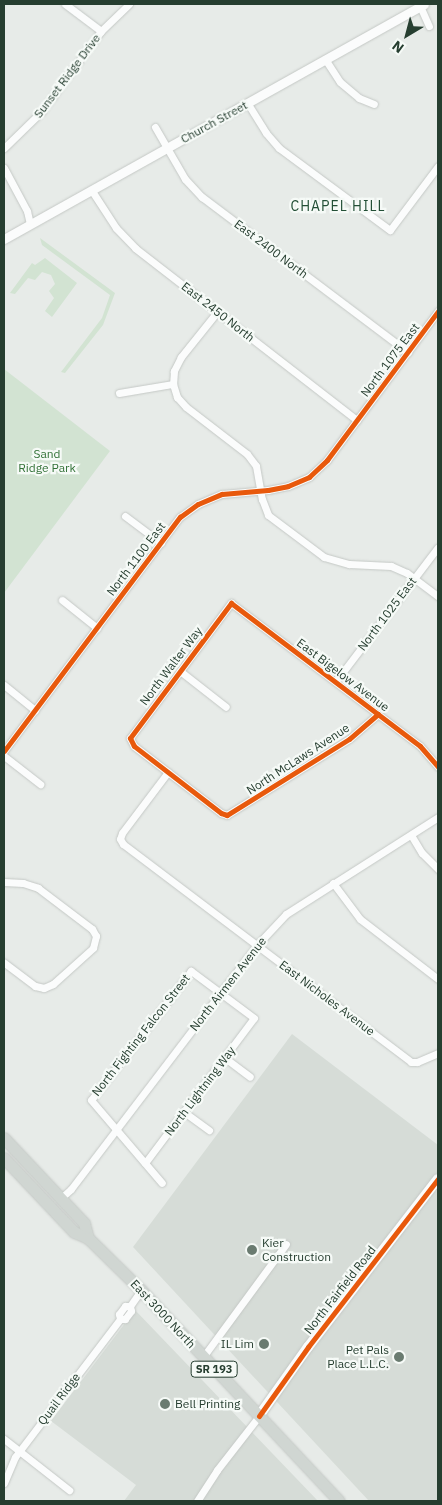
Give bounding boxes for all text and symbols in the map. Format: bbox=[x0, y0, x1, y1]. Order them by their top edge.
north arrow bbox=[382, 10, 432, 60]
street label: Sunset Ridge Drive bbox=[31, 31, 103, 121]
text: N bbox=[389, 37, 407, 57]
street label: Church Street bbox=[178, 98, 250, 146]
district label: CHAPEL HILL bbox=[289, 198, 387, 214]
street label: East 2400 North bbox=[231, 217, 311, 281]
street label: East 2450 North bbox=[179, 279, 257, 345]
street label: North 1075 East bbox=[358, 320, 422, 400]
park label: Sand Ridge Park bbox=[18, 447, 76, 475]
street label: North 1100 East bbox=[104, 519, 168, 599]
street label: North 1025 East bbox=[355, 574, 419, 654]
street label: North Walter Way bbox=[137, 624, 205, 708]
street label: East Bigelow Avenue bbox=[294, 636, 392, 714]
street label: North McLaws Avenue bbox=[244, 720, 352, 798]
street label: North Airmen Avenue bbox=[187, 934, 269, 1034]
street label: East Nicholes Avenue bbox=[276, 957, 378, 1039]
street label: North Fighting Falcon Street bbox=[89, 971, 193, 1099]
street label: North Lightning Way bbox=[162, 1043, 238, 1139]
place label: Kier Construction bbox=[262, 1236, 331, 1264]
street label: North Fairfield Road bbox=[301, 1243, 379, 1337]
marker: Kier Construction bbox=[246, 1244, 258, 1256]
street label: East 3000 North bbox=[128, 1277, 198, 1351]
place label: IL Lim bbox=[221, 1337, 254, 1351]
marker: IL Lim bbox=[258, 1338, 270, 1350]
place label: Pet Pals Place L.L.C. bbox=[327, 1343, 389, 1371]
marker: Pet Pals Place L.L.C. bbox=[393, 1351, 405, 1363]
road number: SR 193 bbox=[190, 1360, 238, 1378]
street label: Quail Ridge bbox=[35, 1370, 83, 1428]
place label: Bell Printing bbox=[175, 1397, 240, 1411]
marker: Bell Printing bbox=[159, 1398, 171, 1410]

